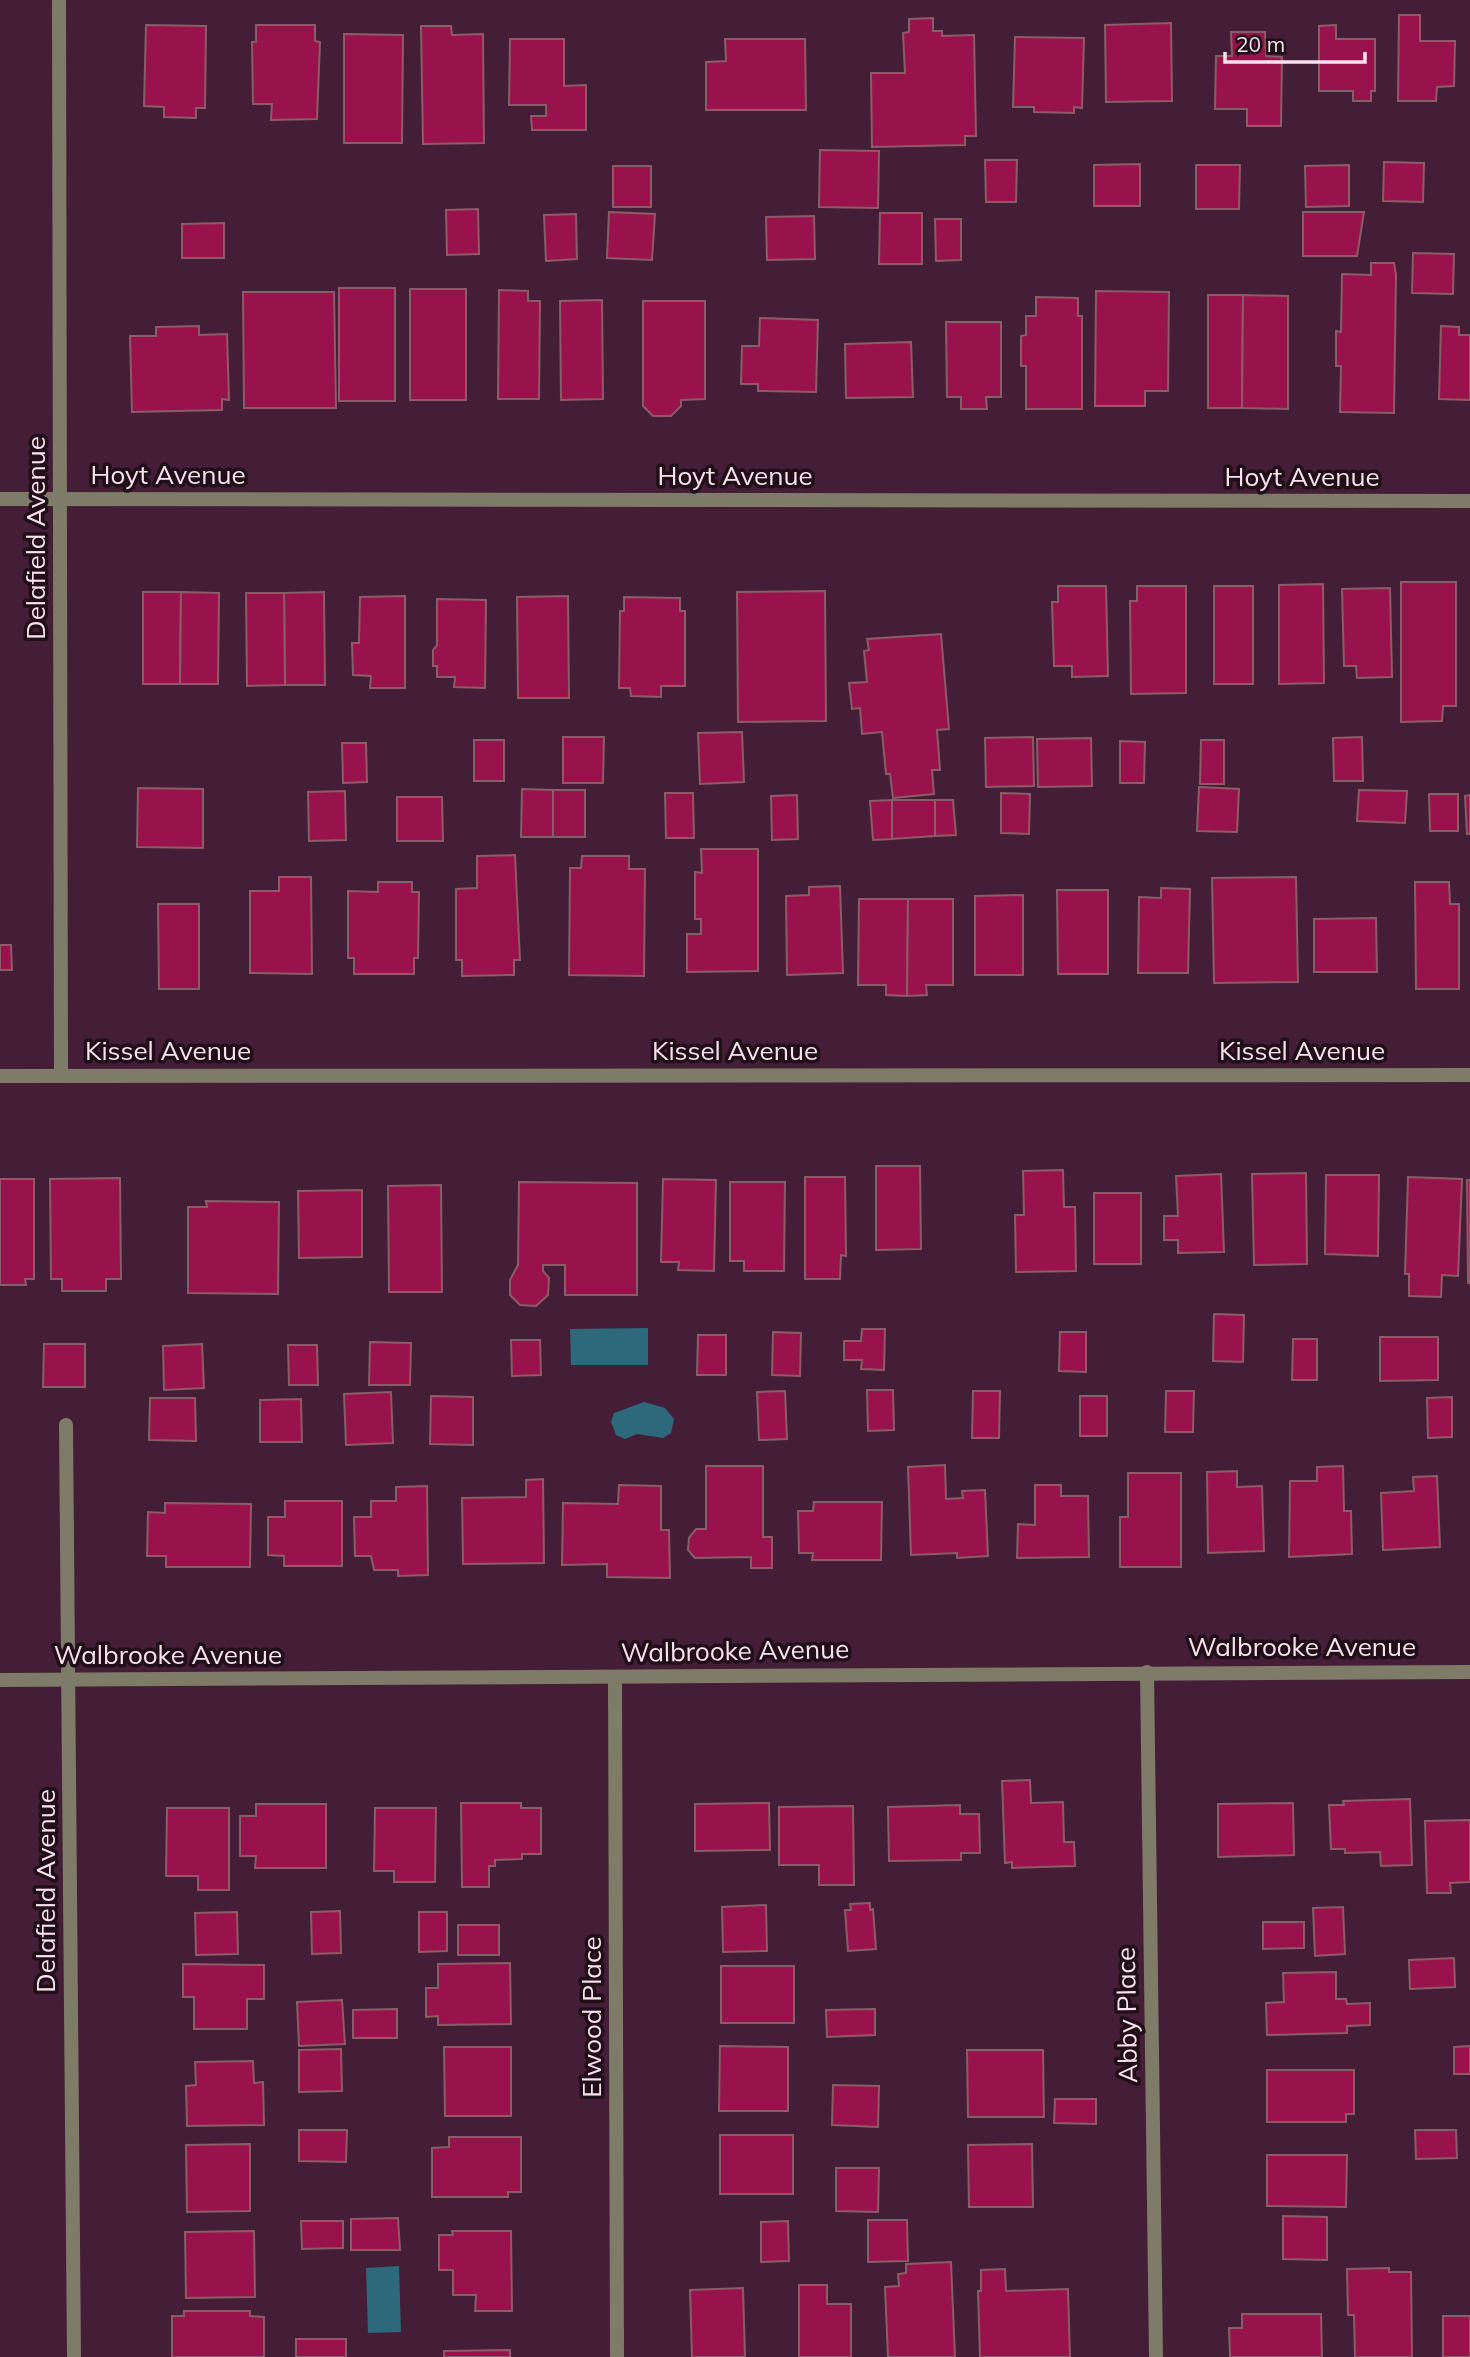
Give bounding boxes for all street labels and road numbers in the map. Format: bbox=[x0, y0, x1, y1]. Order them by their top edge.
street label: Delafield Avenue bbox=[19, 436, 52, 640]
street label: Hoyt Avenue bbox=[90, 458, 246, 491]
street label: Hoyt Avenue bbox=[657, 459, 813, 492]
street label: Hoyt Avenue bbox=[1224, 460, 1380, 493]
street label: Kissel Avenue bbox=[85, 1034, 251, 1067]
street label: Kissel Avenue bbox=[652, 1034, 818, 1067]
street label: Kissel Avenue bbox=[1219, 1034, 1385, 1067]
street label: Walbrooke Avenue bbox=[1188, 1630, 1416, 1663]
street label: Walbrooke Avenue bbox=[621, 1632, 849, 1669]
street label: Walbrooke Avenue bbox=[54, 1638, 282, 1671]
street label: Delafield Avenue bbox=[29, 1789, 62, 1993]
street label: Elwood Place bbox=[575, 1936, 608, 2098]
street label: Abby Place bbox=[1109, 1947, 1144, 2083]

